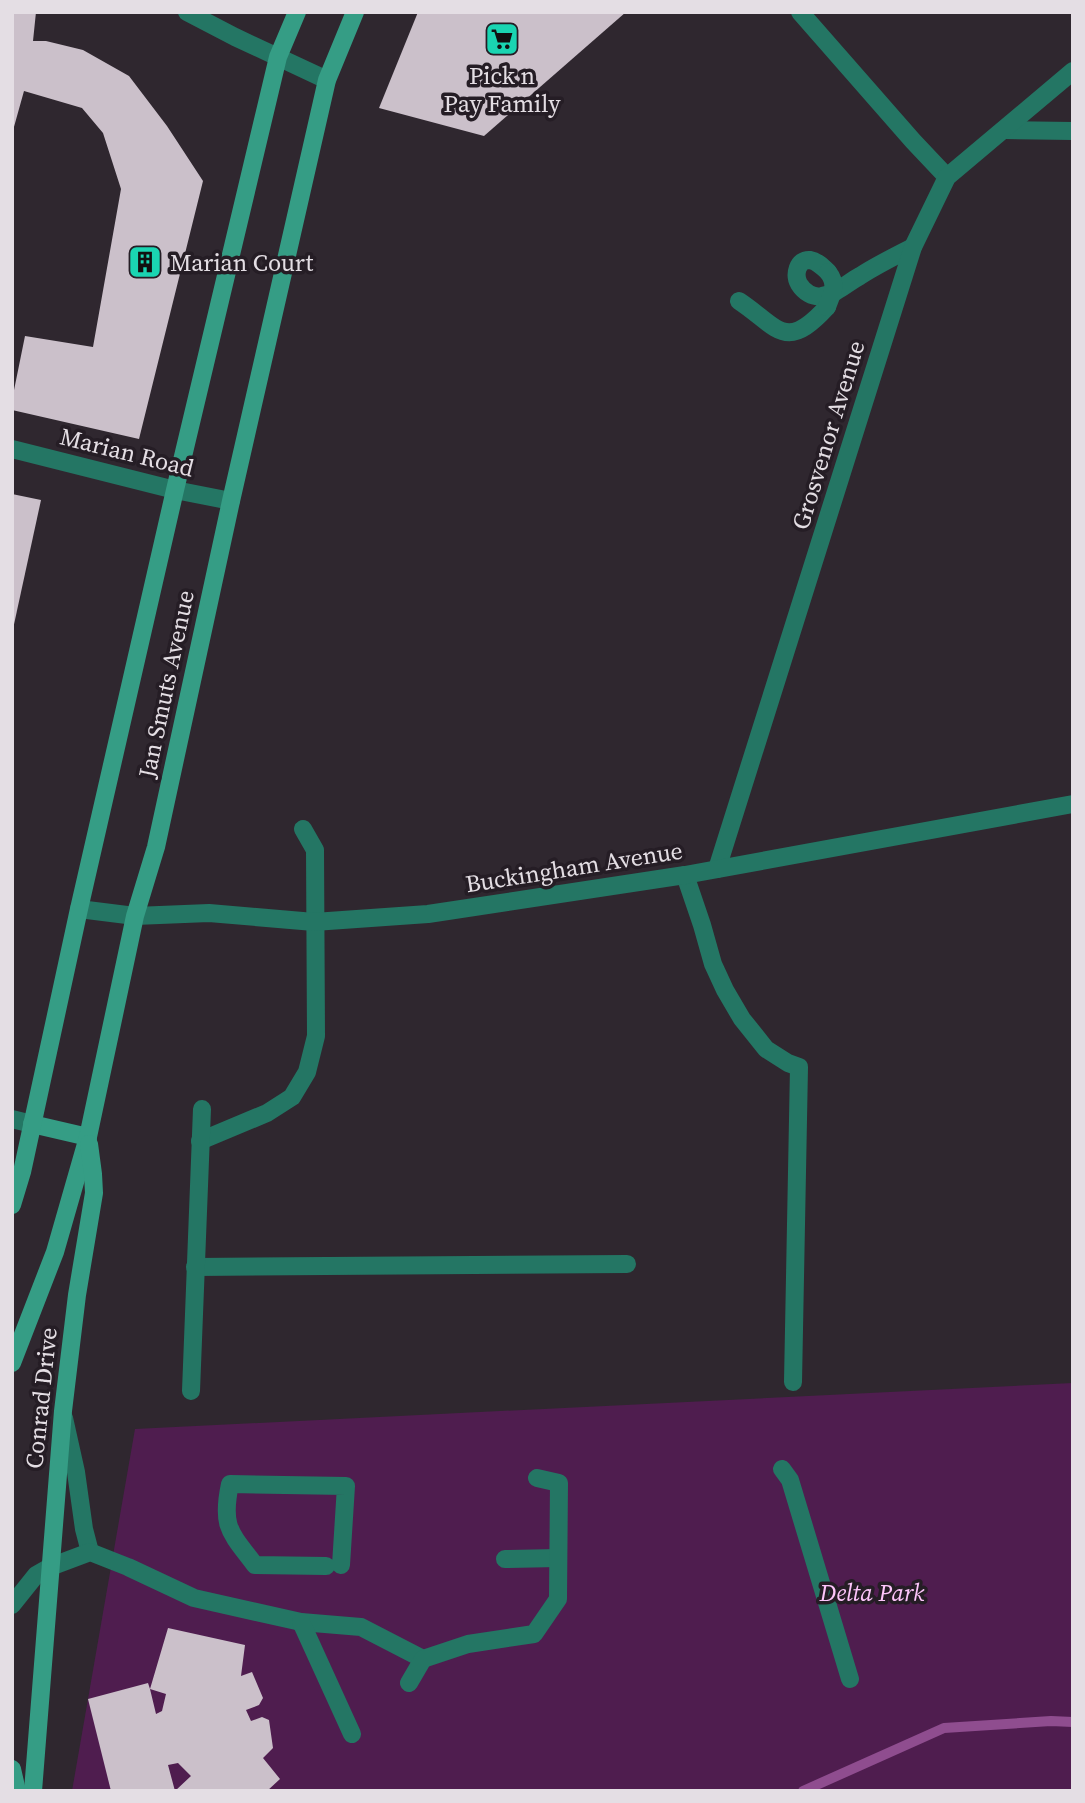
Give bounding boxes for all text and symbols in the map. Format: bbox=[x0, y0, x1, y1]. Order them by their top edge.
supermarket icon: Pick n Pay Family bbox=[483, 20, 521, 58]
place label: Pick n Pay Family bbox=[444, 59, 561, 120]
building icon: Marian Court bbox=[126, 243, 164, 281]
place label: Marian Court bbox=[170, 246, 313, 279]
street label: Grosvenor Avenue bbox=[784, 336, 872, 534]
street label: Marian Road bbox=[56, 419, 198, 485]
street label: Jan Smuts Avenue bbox=[130, 587, 202, 782]
street label: Buckingham Avenue bbox=[463, 834, 685, 900]
street label: Conrad Drive bbox=[17, 1326, 65, 1470]
park label: Delta Park bbox=[819, 1576, 925, 1609]

